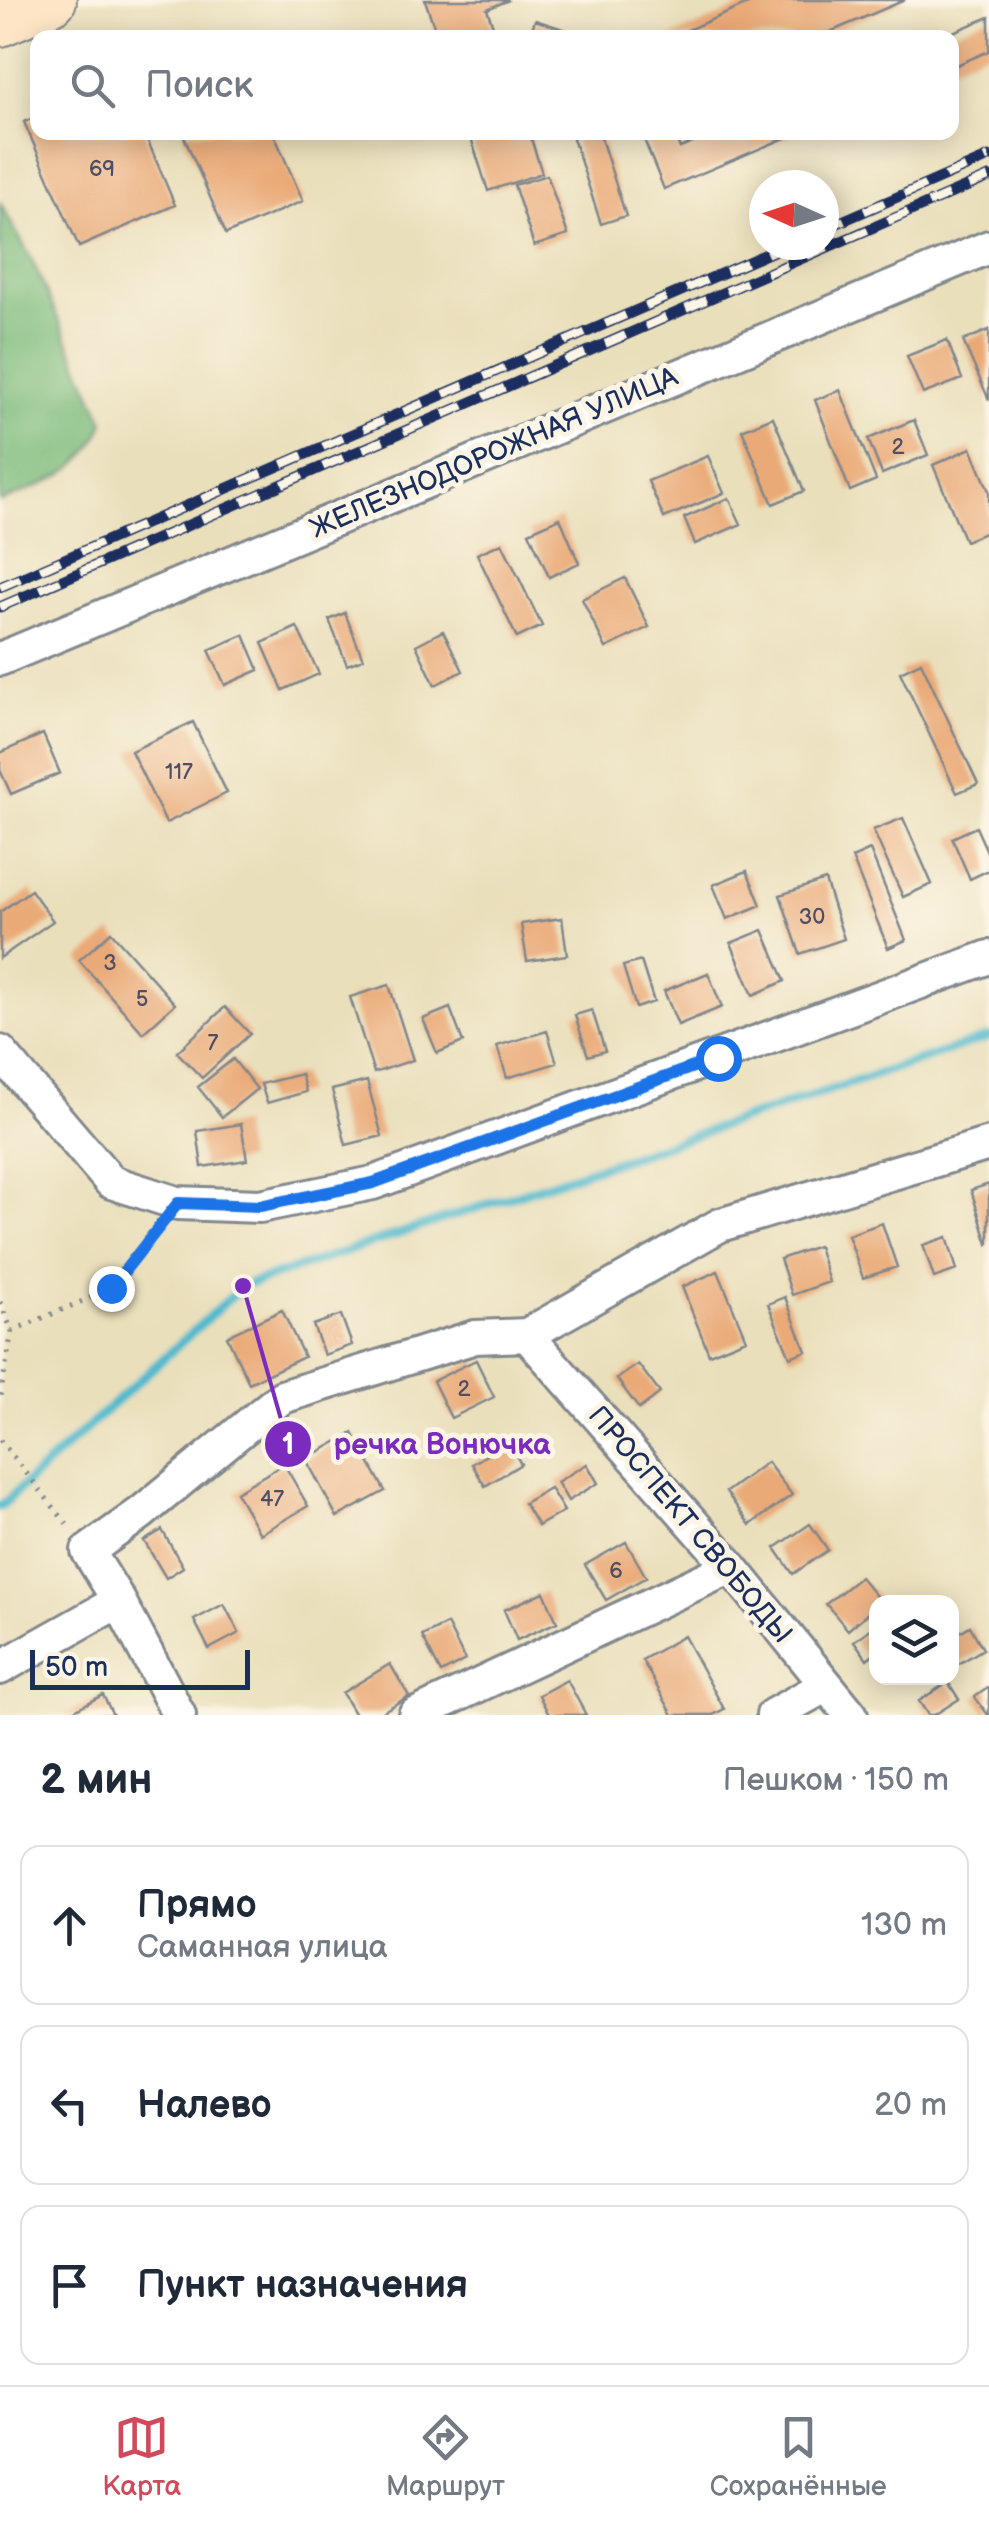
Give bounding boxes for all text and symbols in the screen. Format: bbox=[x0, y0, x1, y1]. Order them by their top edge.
search box bbox=[30, 30, 959, 140]
icon: search bbox=[65, 58, 120, 113]
text: Поиск bbox=[145, 63, 253, 108]
house number: 69 bbox=[89, 156, 115, 183]
north arrow bbox=[749, 170, 839, 260]
street label: ЖЕЛЕЗНОДОРОЖНАЯ УЛИЦА bbox=[305, 360, 684, 546]
house number: 2 bbox=[892, 434, 905, 461]
house number: 117 bbox=[165, 759, 193, 786]
house number: 30 bbox=[799, 904, 825, 931]
house number: 3 bbox=[103, 950, 117, 977]
house number: 5 bbox=[136, 986, 148, 1013]
house number: 7 bbox=[208, 1030, 219, 1057]
route start bbox=[696, 1036, 742, 1082]
route end bbox=[89, 1266, 135, 1312]
house number: 2 bbox=[458, 1376, 471, 1403]
street label: ПРОСПЕКТ СВОБОДЫ bbox=[581, 1400, 799, 1650]
callout: речка Вонючка bbox=[263, 1414, 570, 1474]
text: 1 bbox=[282, 1427, 294, 1463]
text: речка Вонючка bbox=[333, 1427, 551, 1463]
house number: 47 bbox=[260, 1486, 284, 1513]
house number: 6 bbox=[609, 1558, 623, 1585]
map controls bbox=[869, 1595, 959, 1685]
button: layers bbox=[869, 1595, 959, 1685]
scale bar bbox=[30, 1645, 250, 1690]
text: 50 m bbox=[45, 1651, 108, 1684]
text: 2 мин bbox=[40, 1755, 152, 1806]
text: Пешком · 150 m bbox=[723, 1761, 949, 1800]
text: Прямо bbox=[137, 1883, 256, 1928]
icon: ahead bbox=[42, 1898, 97, 1953]
text: 130 m bbox=[861, 1906, 947, 1945]
text: Саманная улица bbox=[137, 1928, 388, 1967]
icon: left bbox=[42, 2078, 97, 2133]
text: Налево bbox=[137, 2083, 272, 2128]
text: 20 m bbox=[874, 2086, 947, 2125]
icon: arrive bbox=[42, 2258, 97, 2313]
text: Пункт назначения bbox=[137, 2263, 468, 2308]
tab: Карта bbox=[102, 2410, 181, 2503]
tab: Маршрут bbox=[386, 2410, 505, 2503]
tab: Сохранённые bbox=[710, 2410, 887, 2503]

